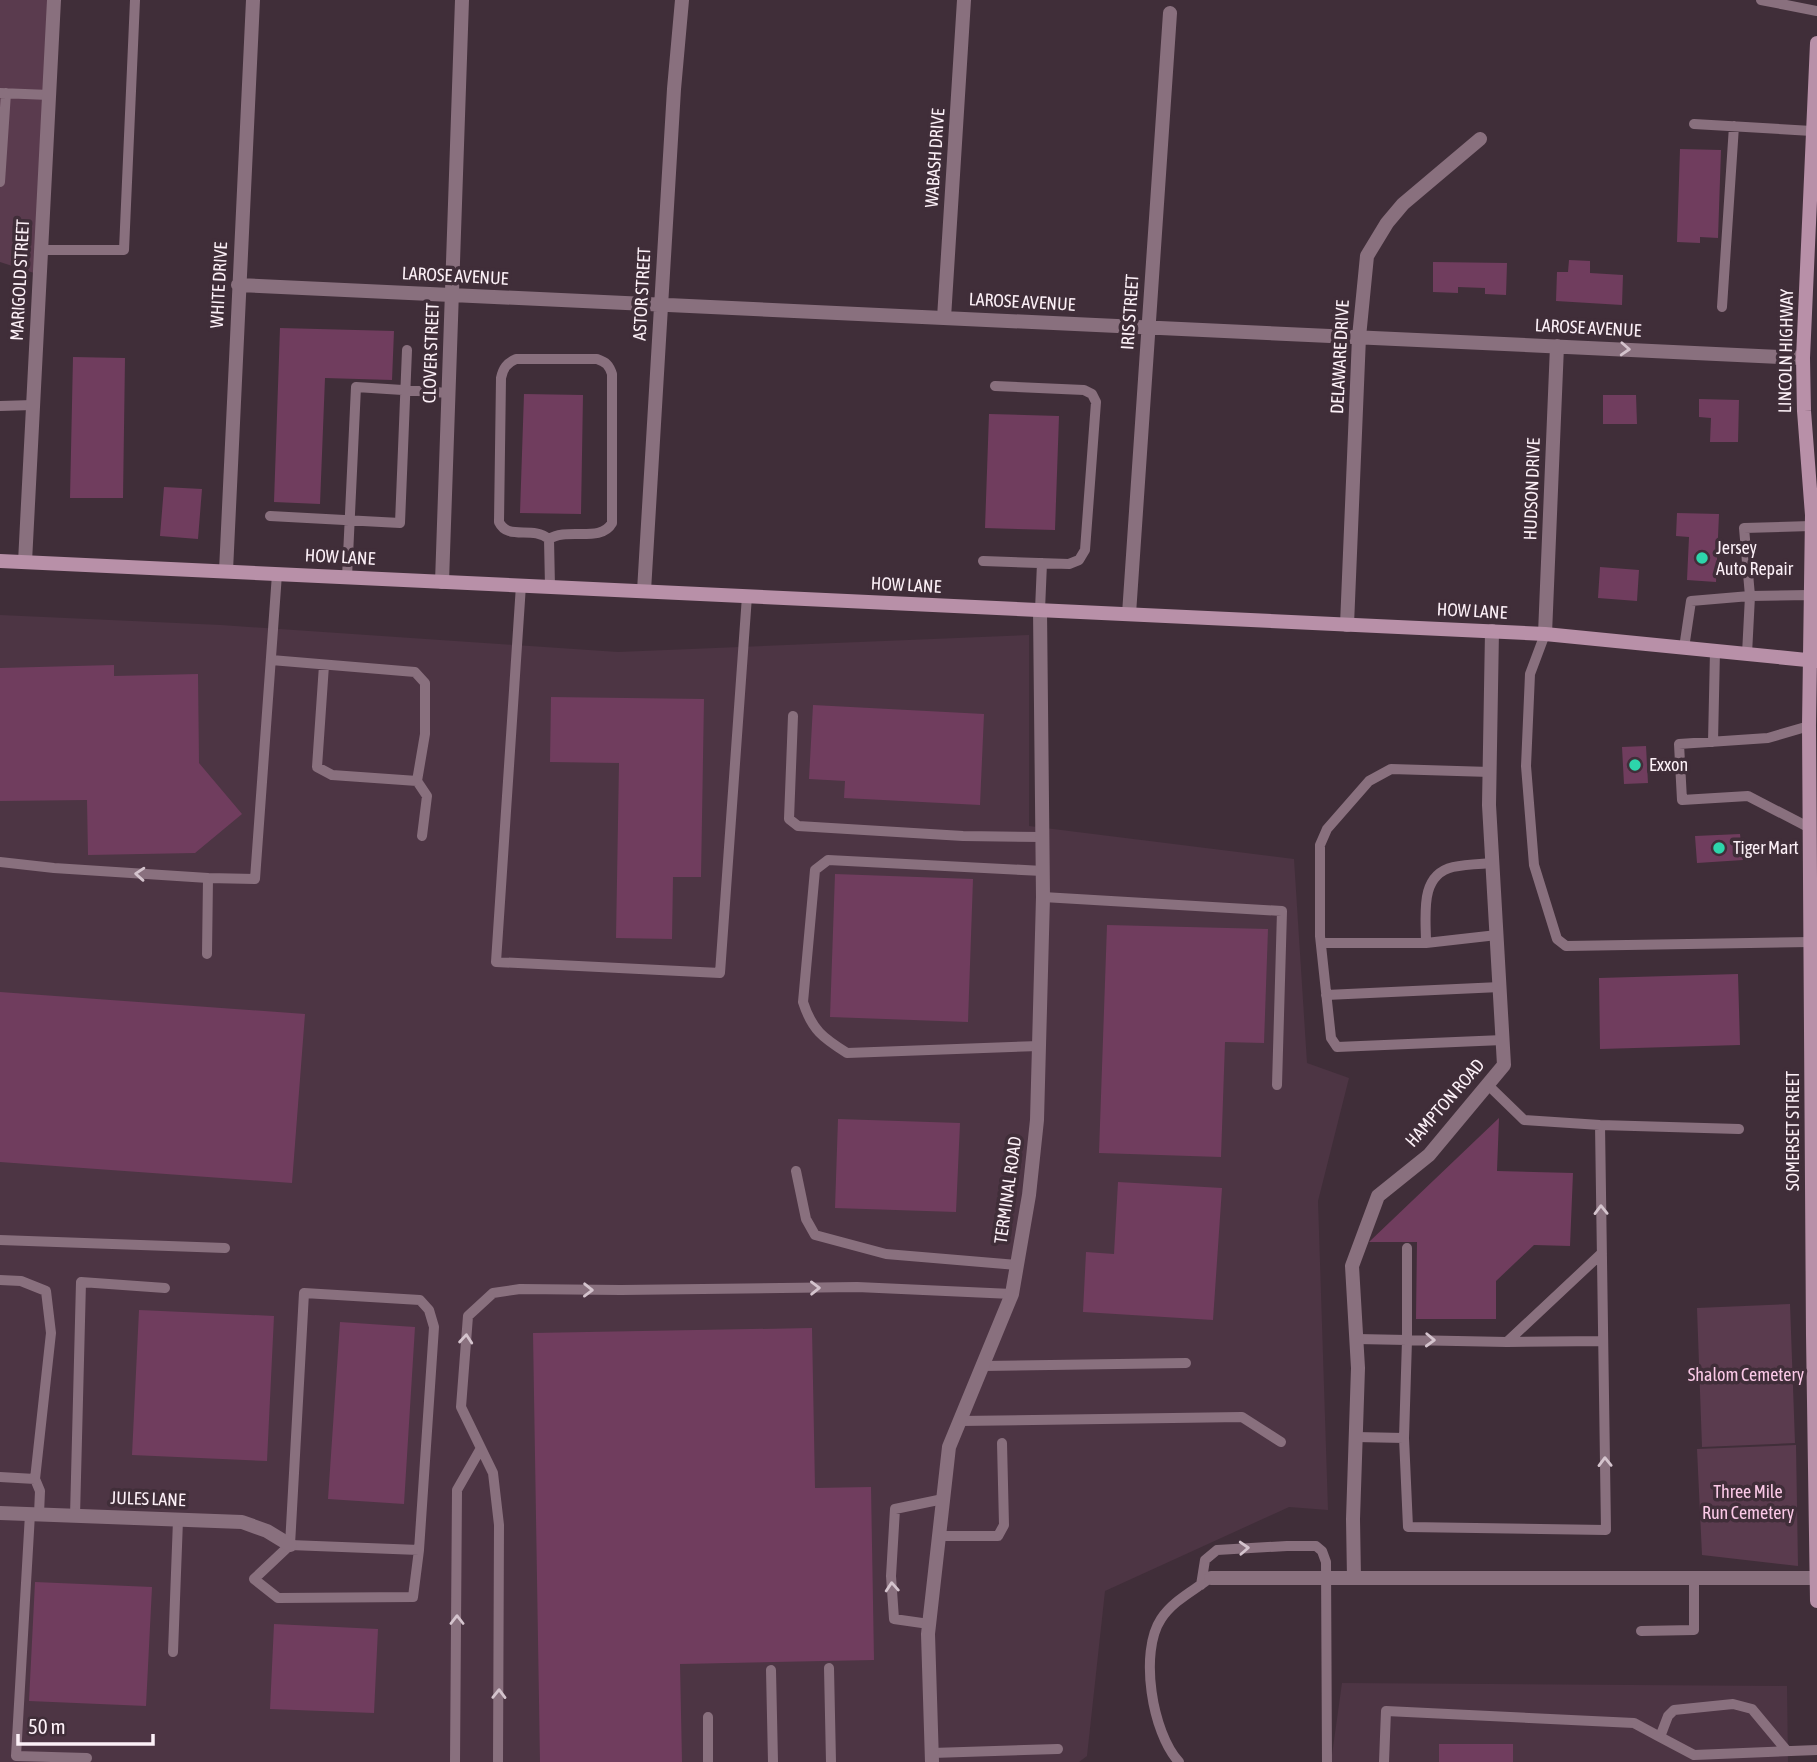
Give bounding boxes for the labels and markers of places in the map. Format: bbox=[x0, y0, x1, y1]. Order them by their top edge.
place label: Jersey Auto Repair bbox=[1716, 537, 1794, 579]
marker: Jersey Auto Repair bbox=[1694, 550, 1710, 566]
place label: Exxon bbox=[1649, 754, 1688, 775]
marker: Exxon bbox=[1627, 757, 1643, 773]
place label: Tiger Mart bbox=[1733, 837, 1799, 858]
marker: Tiger Mart bbox=[1711, 840, 1727, 856]

